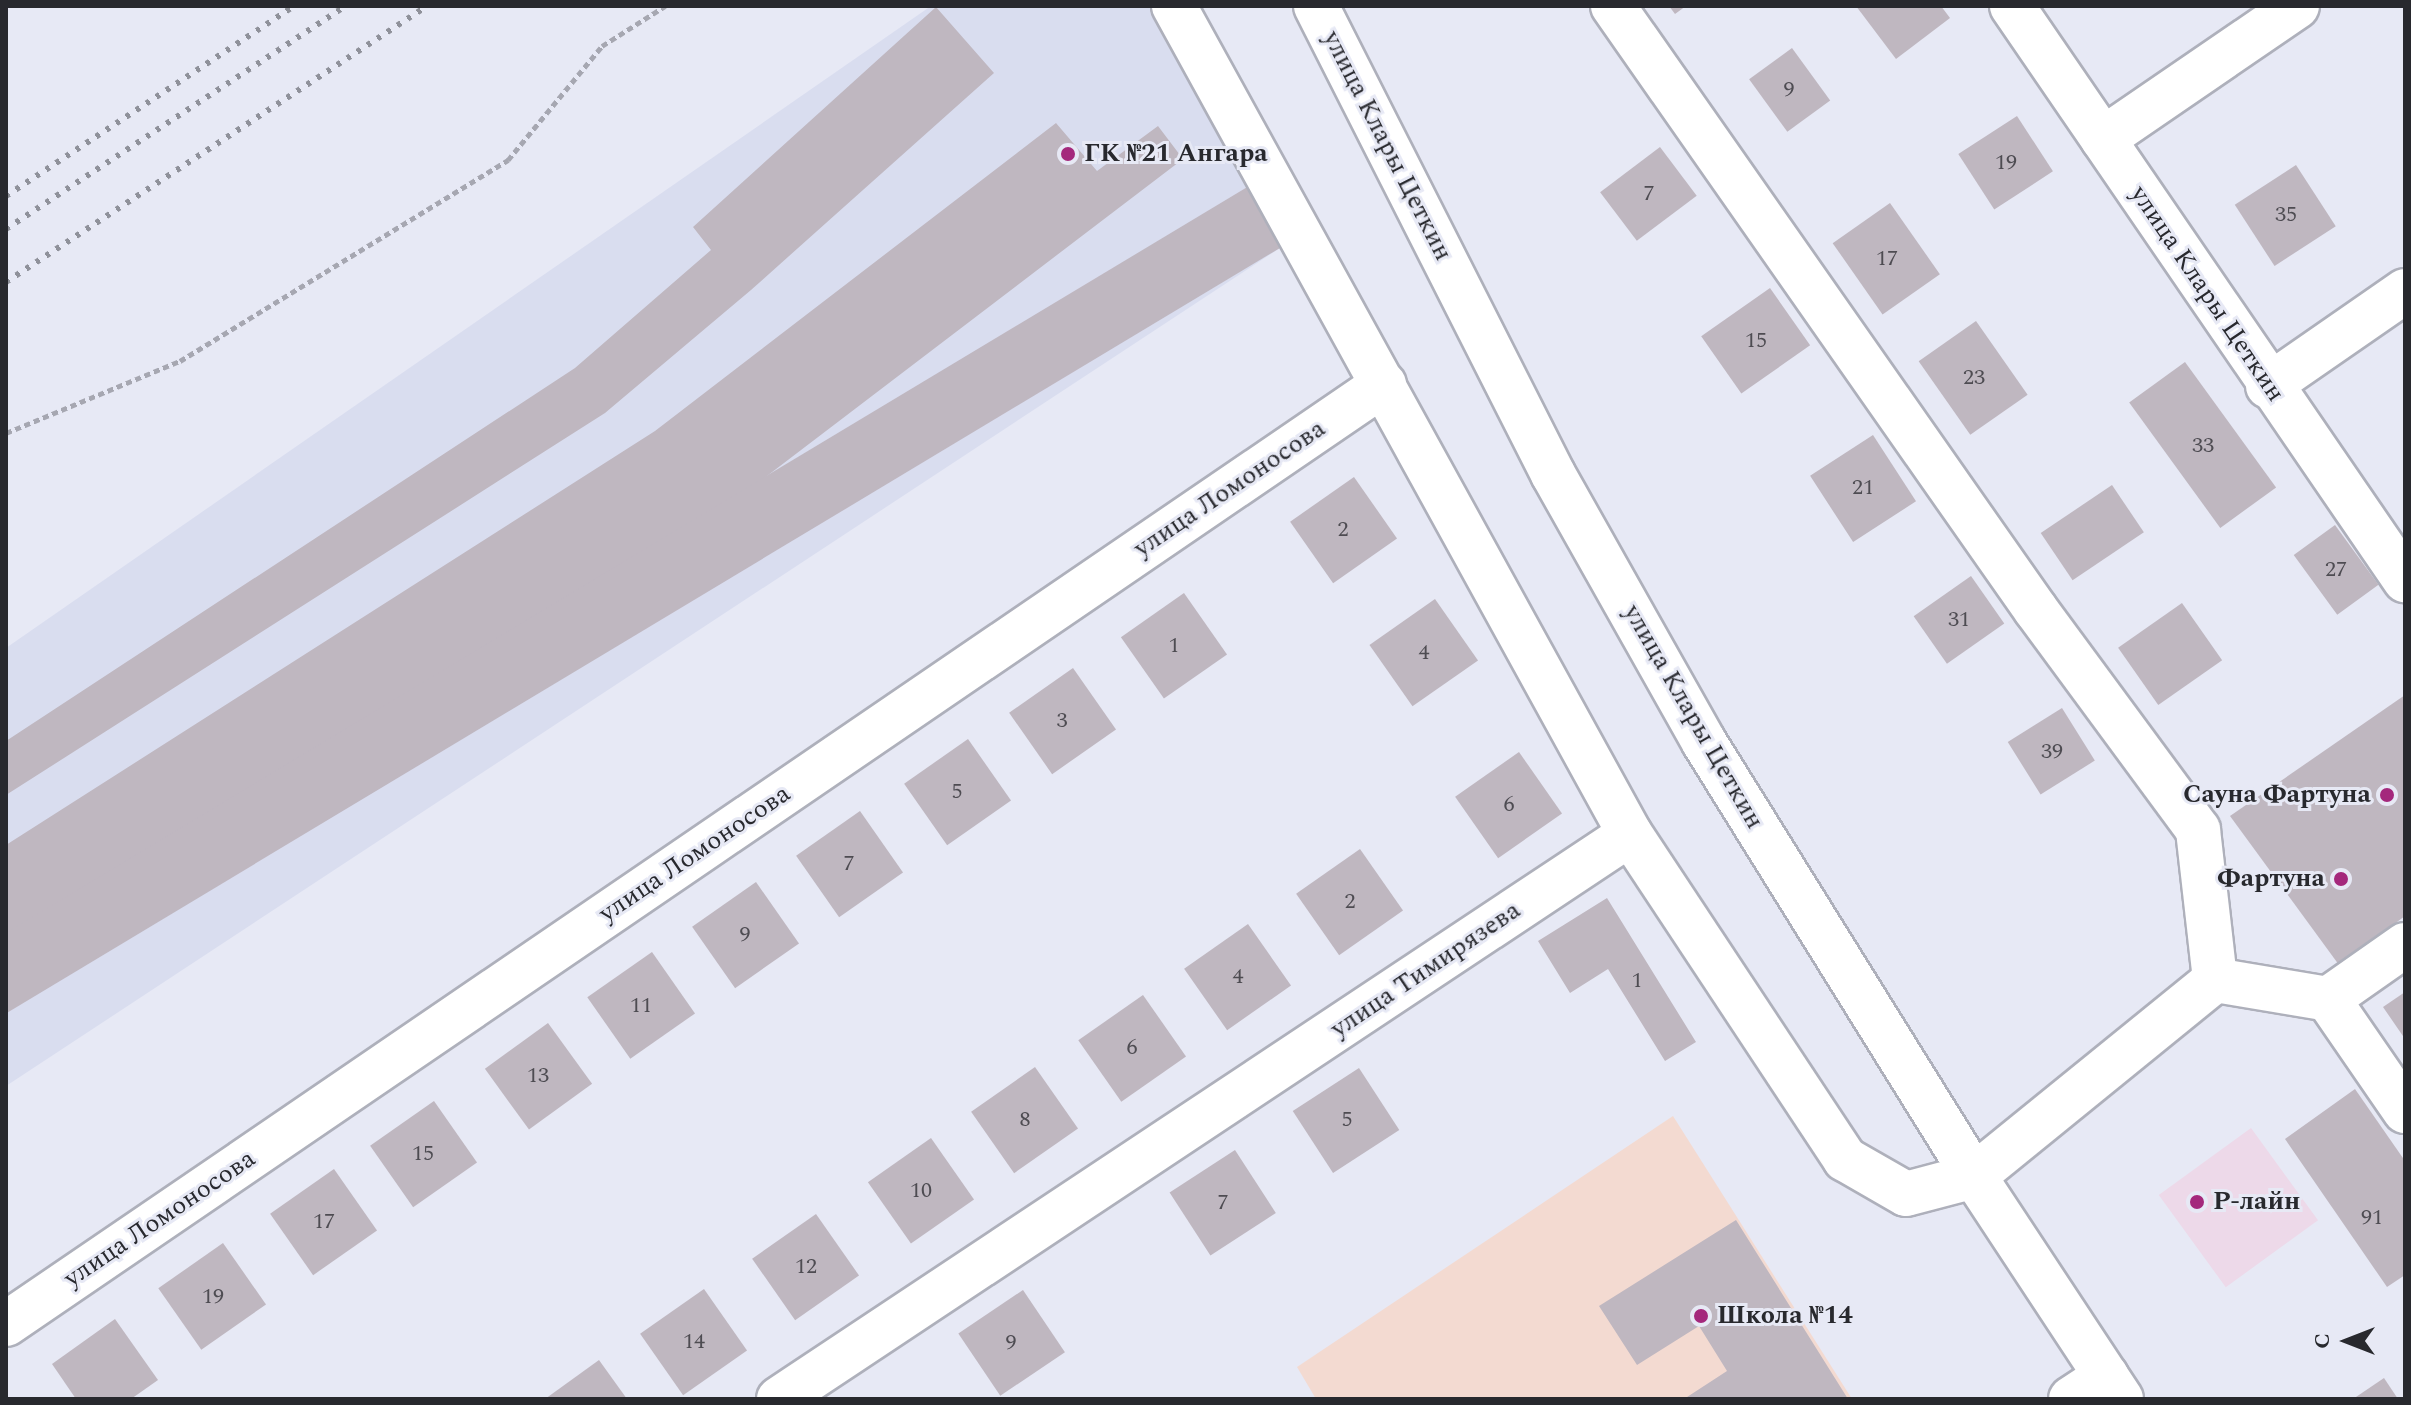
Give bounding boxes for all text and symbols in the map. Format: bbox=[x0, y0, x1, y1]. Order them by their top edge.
street label: улица Клары Цеткин bbox=[1316, 26, 1458, 266]
house number: 9 bbox=[1784, 77, 1794, 103]
place label: ГК №21 Ангара bbox=[1084, 138, 1268, 170]
marker: ГК №21 Ангара bbox=[1059, 145, 1077, 163]
house number: 19 bbox=[1995, 150, 2017, 176]
street label: улица Клары Цеткин bbox=[2123, 180, 2291, 408]
house number: 7 bbox=[1644, 181, 1654, 207]
house number: 35 bbox=[2275, 202, 2297, 228]
house number: 17 bbox=[1876, 246, 1898, 272]
house number: 15 bbox=[1745, 328, 1767, 354]
house number: 23 bbox=[1963, 365, 1985, 391]
street label: улица Ломоносова bbox=[1128, 413, 1332, 565]
house number: 33 bbox=[2192, 433, 2214, 459]
house number: 21 bbox=[1852, 475, 1874, 501]
house number: 2 bbox=[1338, 517, 1348, 543]
house number: 27 bbox=[2325, 557, 2347, 583]
street label: улица Клары Цеткин bbox=[1616, 599, 1770, 835]
house number: 31 bbox=[1948, 607, 1970, 633]
house number: 1 bbox=[1169, 633, 1179, 659]
house number: 4 bbox=[1419, 640, 1429, 666]
house number: 3 bbox=[1057, 708, 1067, 734]
house number: 39 bbox=[2041, 739, 2063, 765]
street label: улица Ломоносова bbox=[593, 778, 797, 930]
house number: 5 bbox=[952, 779, 962, 805]
place label: Сауна Фартуна bbox=[2183, 779, 2371, 811]
marker: Сауна Фартуна bbox=[2378, 786, 2396, 804]
house number: 6 bbox=[1504, 792, 1514, 818]
house number: 7 bbox=[844, 851, 854, 877]
place label: Фартуна bbox=[2217, 863, 2325, 895]
marker: Фартуна bbox=[2332, 870, 2350, 888]
house number: 2 bbox=[1345, 889, 1355, 915]
street label: улица Тимирязева bbox=[1325, 895, 1527, 1045]
house number: 9 bbox=[740, 922, 750, 948]
house number: 4 bbox=[1233, 964, 1243, 990]
house number: 1 bbox=[1632, 968, 1642, 994]
house number: 11 bbox=[630, 993, 652, 1019]
house number: 6 bbox=[1127, 1035, 1137, 1061]
house number: 13 bbox=[527, 1063, 549, 1089]
house number: 8 bbox=[1020, 1107, 1030, 1133]
house number: 5 bbox=[1342, 1107, 1352, 1133]
house number: 15 bbox=[412, 1141, 434, 1167]
street label: улица Ломоносова bbox=[58, 1143, 262, 1295]
house number: 10 bbox=[910, 1178, 932, 1204]
place label: Р-лайн bbox=[2213, 1186, 2300, 1218]
house number: 7 bbox=[1218, 1190, 1228, 1216]
marker: Р-лайн bbox=[2188, 1193, 2206, 1211]
house number: 91 bbox=[2361, 1205, 2383, 1231]
house number: 17 bbox=[313, 1209, 335, 1235]
house number: 12 bbox=[795, 1254, 817, 1280]
house number: 19 bbox=[202, 1284, 224, 1310]
place label: Школа №14 bbox=[1717, 1300, 1853, 1332]
north arrow bbox=[2307, 1301, 2387, 1381]
marker: Школа №14 bbox=[1692, 1307, 1710, 1325]
house number: 14 bbox=[683, 1329, 705, 1355]
house number: 9 bbox=[1006, 1330, 1016, 1356]
text: С bbox=[2306, 1333, 2339, 1349]

